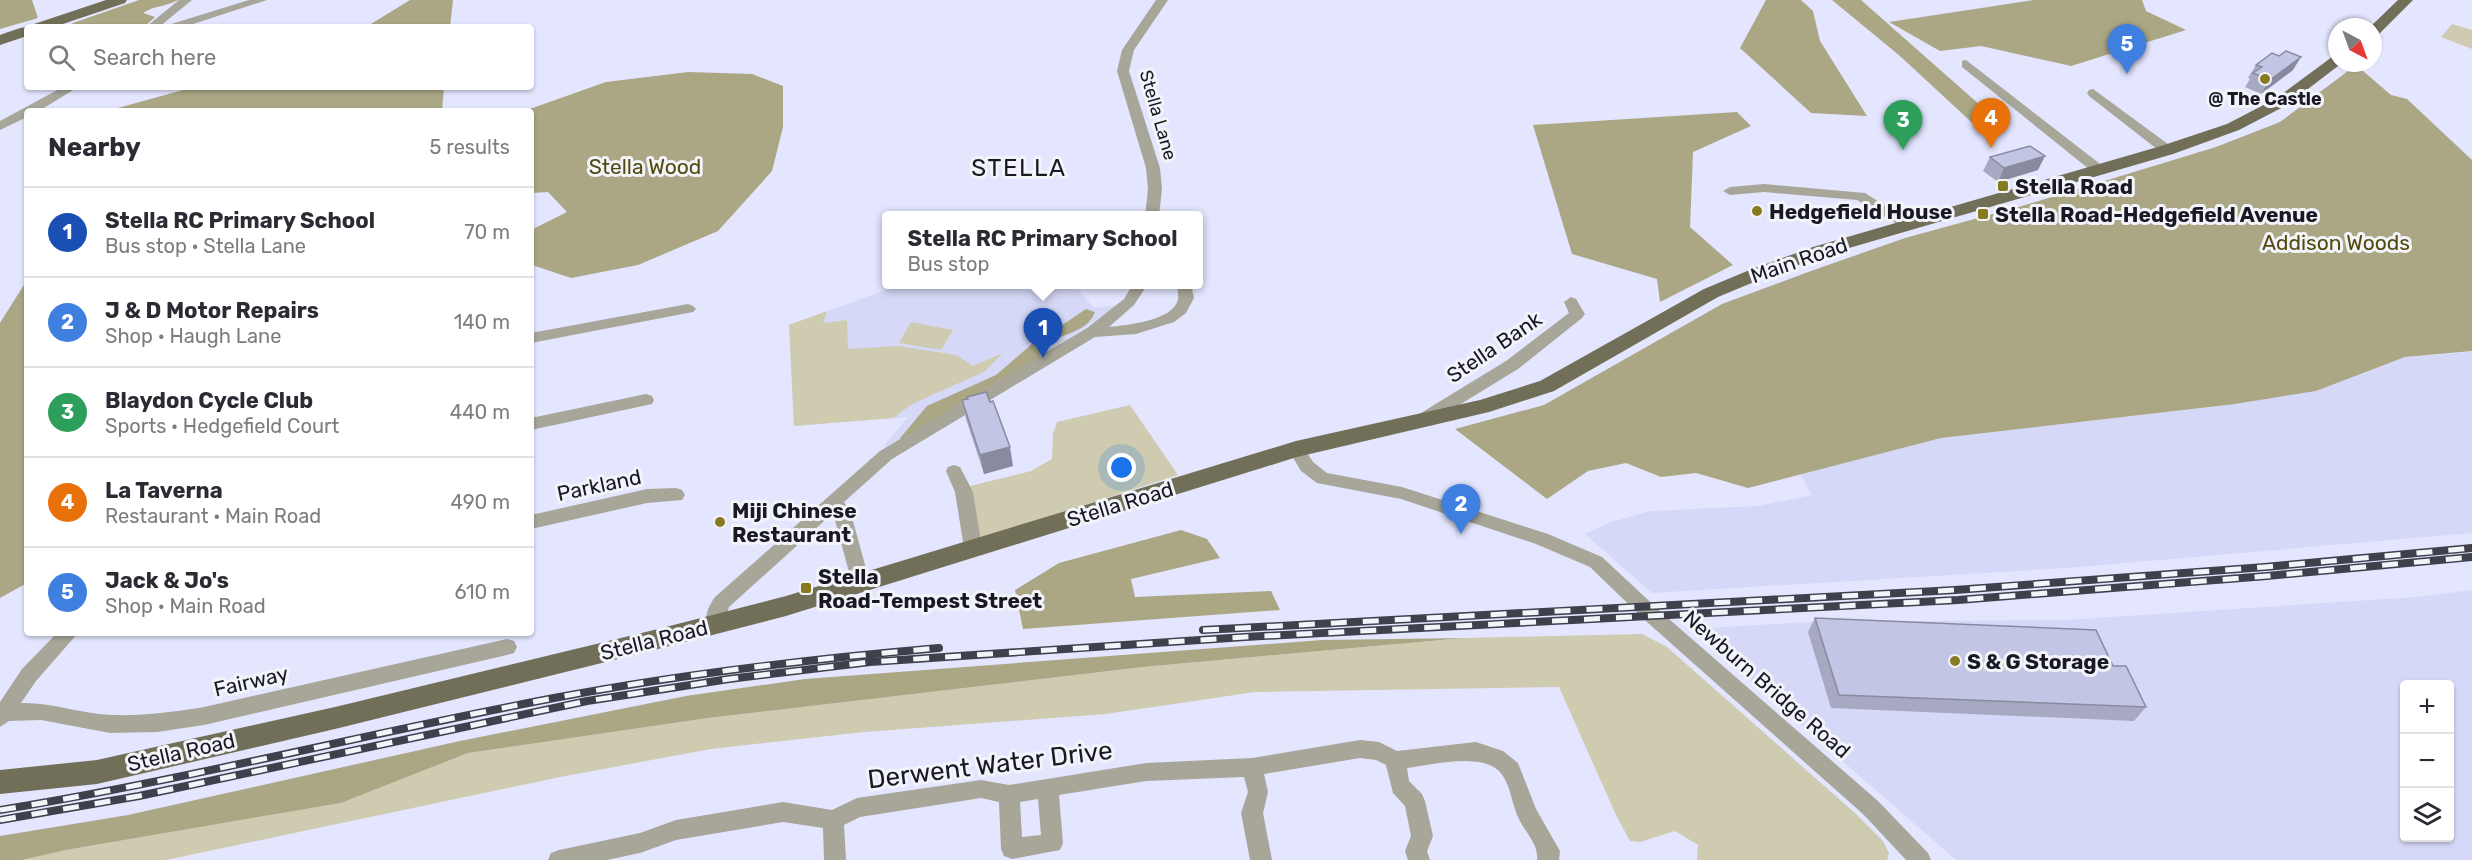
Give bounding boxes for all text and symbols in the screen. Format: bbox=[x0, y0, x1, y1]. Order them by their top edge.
north arrow bbox=[2328, 18, 2382, 72]
search box bbox=[24, 24, 534, 90]
pin: 5 bbox=[2108, 25, 2146, 74]
icon: search bbox=[45, 41, 78, 74]
text: Search here bbox=[93, 44, 216, 71]
street label: Stella Lane bbox=[1135, 68, 1181, 162]
marker: @ The Castle bbox=[2258, 72, 2272, 86]
place label: @ The Castle bbox=[2208, 88, 2322, 110]
pin: 4 bbox=[1972, 98, 2010, 148]
pin: 3 bbox=[1884, 100, 1922, 150]
text: Nearby bbox=[48, 132, 141, 163]
text: 5 results bbox=[429, 135, 510, 159]
park label: Stella Wood bbox=[589, 154, 701, 179]
district label: STELLA bbox=[971, 154, 1067, 182]
place label: Stella Road bbox=[2015, 174, 2133, 199]
marker: Stella Road bbox=[1996, 179, 2010, 193]
place label: Hedgefield House bbox=[1769, 199, 1953, 224]
place label: Stella Road-Hedgefield Avenue bbox=[1995, 202, 2318, 227]
marker: Hedgefield House bbox=[1750, 204, 1764, 218]
text: Stella RC Primary School bbox=[105, 207, 375, 234]
marker: Stella Road-Hedgefield Avenue bbox=[1976, 207, 1990, 221]
popup bbox=[882, 211, 1203, 289]
text: 1 bbox=[63, 220, 72, 244]
text: 70 m bbox=[464, 220, 510, 244]
text: Stella RC Primary School bbox=[907, 225, 1178, 252]
park label: Addison Woods bbox=[2262, 230, 2410, 255]
street label: Main Road bbox=[1747, 232, 1851, 288]
text: Bus stop · Stella Lane bbox=[105, 234, 306, 258]
text: Bus stop bbox=[907, 252, 989, 276]
text: J & D Motor Repairs bbox=[105, 297, 319, 324]
street label: Stella Bank bbox=[1442, 306, 1546, 388]
pin: 1 bbox=[1024, 308, 1062, 358]
text: 2 bbox=[61, 310, 74, 334]
text: 140 m bbox=[454, 310, 510, 334]
text: Shop · Haugh Lane bbox=[105, 324, 281, 348]
text: Blaydon Cycle Club bbox=[105, 387, 313, 414]
text: 3 bbox=[61, 400, 74, 424]
text: 440 m bbox=[450, 400, 510, 424]
text: Sports · Hedgefield Court bbox=[105, 414, 339, 438]
your location bbox=[1107, 453, 1136, 482]
street label: Parkland bbox=[555, 464, 643, 506]
street label: Stella Road bbox=[1064, 476, 1176, 532]
text: La Taverna bbox=[105, 477, 223, 504]
pin: 2 bbox=[1442, 484, 1480, 534]
text: 4 bbox=[61, 490, 74, 514]
text: 490 m bbox=[451, 490, 510, 514]
place label: Miji Chinese Restaurant bbox=[732, 498, 857, 547]
text: Restaurant · Main Road bbox=[105, 504, 321, 528]
marker: Miji Chinese Restaurant bbox=[713, 515, 727, 529]
place label: Stella Road-Tempest Street bbox=[818, 564, 1042, 613]
text: Jack & Jo's bbox=[105, 567, 229, 594]
text: 5 bbox=[61, 580, 74, 604]
text: 610 m bbox=[454, 580, 510, 604]
marker: Stella Road-Tempest Street bbox=[799, 581, 813, 595]
text: Shop · Main Road bbox=[105, 594, 266, 618]
street label: Newburn Bridge Road bbox=[1679, 605, 1855, 763]
street label: Stella Road bbox=[598, 615, 710, 665]
place label: S & G Storage bbox=[1967, 649, 2109, 674]
marker: S & G Storage bbox=[1948, 654, 1962, 668]
street label: Fairway bbox=[211, 660, 291, 702]
map controls bbox=[2400, 680, 2454, 842]
button: + bbox=[2400, 680, 2454, 734]
street label: Stella Road bbox=[125, 727, 237, 777]
button: − bbox=[2400, 734, 2454, 788]
street label: Derwent Water Drive bbox=[866, 735, 1114, 795]
button: layers bbox=[2400, 788, 2454, 842]

